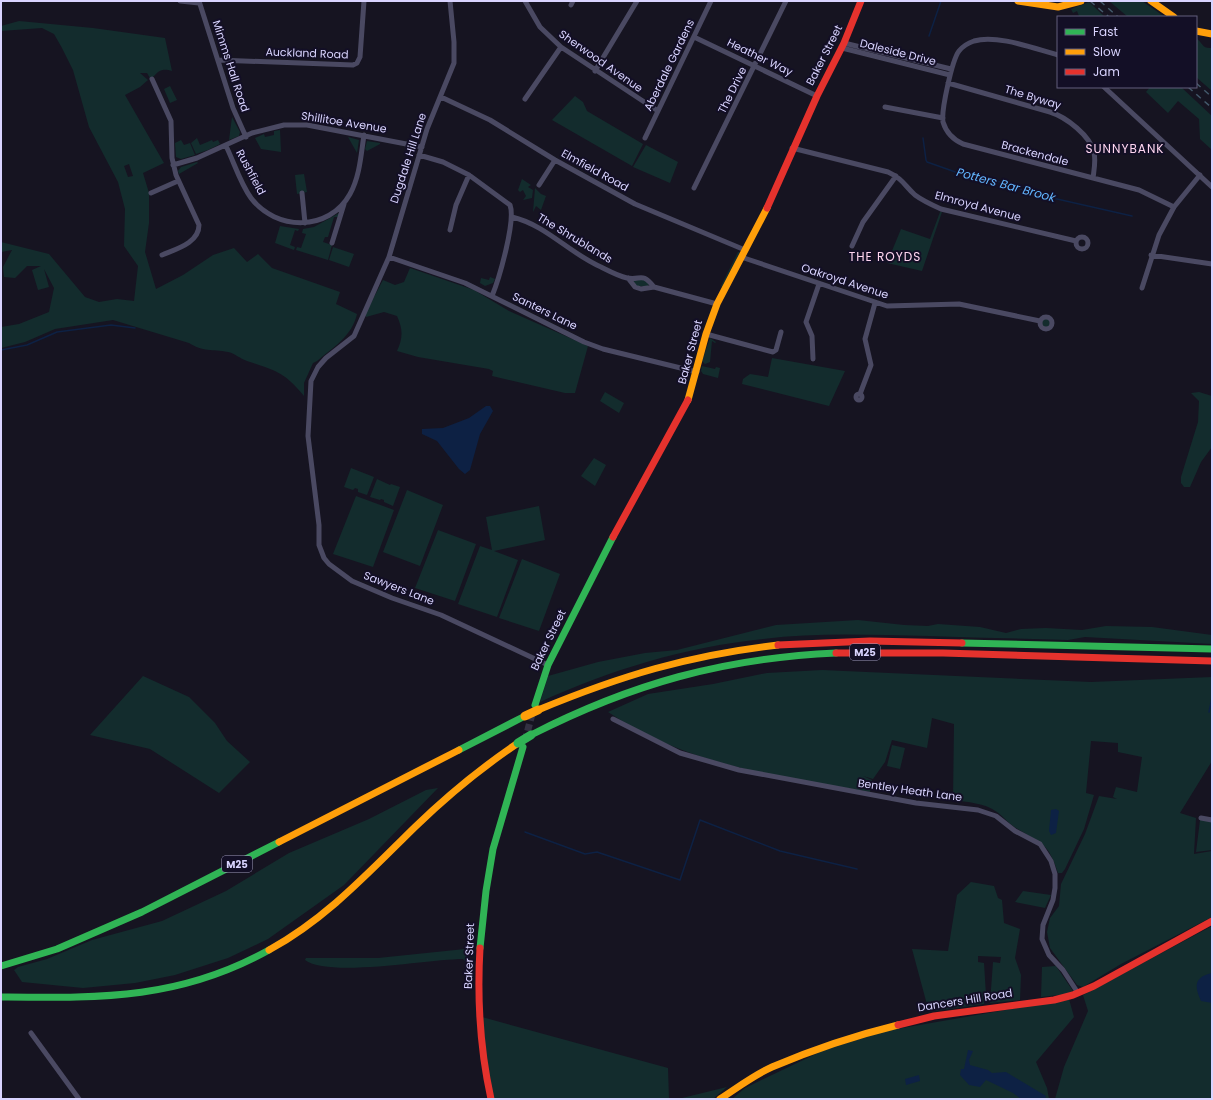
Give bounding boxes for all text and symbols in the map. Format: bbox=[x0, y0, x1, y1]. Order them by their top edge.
street label: Aberdale Gardens bbox=[640, 16, 698, 114]
legend bbox=[1057, 16, 1197, 88]
street label: Mimms Hall Road bbox=[209, 18, 253, 114]
street label: Baker Street bbox=[802, 22, 846, 88]
text: Fast bbox=[1093, 23, 1118, 40]
street label: Sherwood Avenue bbox=[556, 26, 646, 96]
street label: Heather Way bbox=[725, 34, 796, 80]
street label: Daleside Drive bbox=[858, 35, 938, 69]
text: Slow bbox=[1093, 43, 1121, 60]
street label: Auckland Road bbox=[265, 44, 349, 62]
text: Jam bbox=[1093, 63, 1120, 80]
street label: The Drive bbox=[714, 64, 750, 116]
street label: The Byway bbox=[1003, 81, 1064, 113]
street label: Shillitoe Avenue bbox=[300, 107, 388, 137]
street label: Dugdale Hill Lane bbox=[386, 111, 430, 205]
street label: Brackendale bbox=[1000, 136, 1071, 170]
district label: SUNNYBANK bbox=[1085, 140, 1165, 157]
street label: Elmfield Road bbox=[559, 145, 631, 195]
street label: Rushfield bbox=[232, 146, 270, 198]
water label: Potters Bar Brook bbox=[955, 163, 1058, 206]
street label: Elmroyd Avenue bbox=[933, 187, 1023, 225]
street label: The Shrublands bbox=[534, 209, 616, 267]
district label: THE ROYDS bbox=[849, 248, 921, 265]
street label: Oakroyd Avenue bbox=[799, 259, 891, 303]
street label: Santers Lane bbox=[510, 288, 580, 334]
street label: Baker Street bbox=[674, 318, 706, 386]
street label: Sawyers Lane bbox=[361, 567, 437, 609]
street label: Baker Street bbox=[526, 607, 570, 673]
road number: M25 bbox=[850, 644, 880, 660]
street label: Bentley Heath Lane bbox=[857, 775, 963, 805]
road number: M25 bbox=[222, 856, 252, 872]
street label: Baker Street bbox=[460, 923, 478, 989]
street label: Dancers Hill Road bbox=[916, 985, 1014, 1015]

